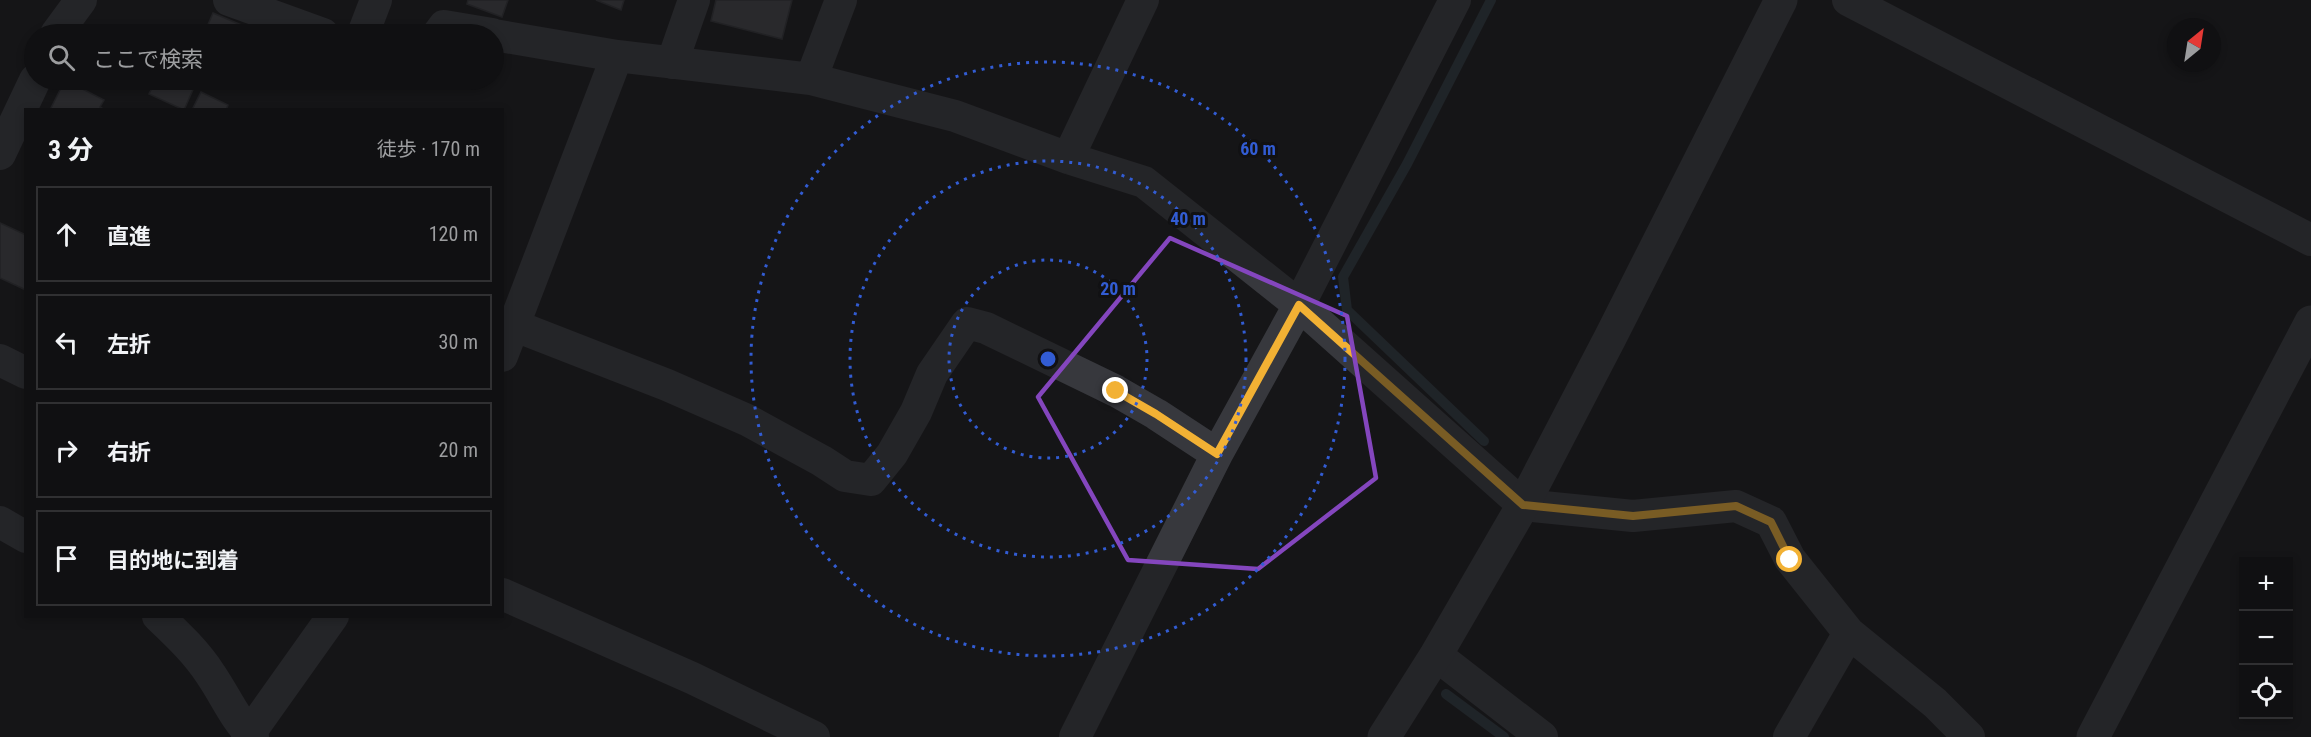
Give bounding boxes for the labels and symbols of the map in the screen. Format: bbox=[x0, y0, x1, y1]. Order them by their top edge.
north arrow bbox=[2167, 18, 2221, 72]
text: 60 m bbox=[1240, 138, 1276, 159]
text: 40 m bbox=[1170, 208, 1206, 229]
text: 20 m bbox=[1100, 278, 1136, 299]
centre of rings bbox=[1038, 349, 1058, 369]
route end bbox=[1102, 377, 1128, 403]
route start bbox=[1776, 546, 1802, 572]

